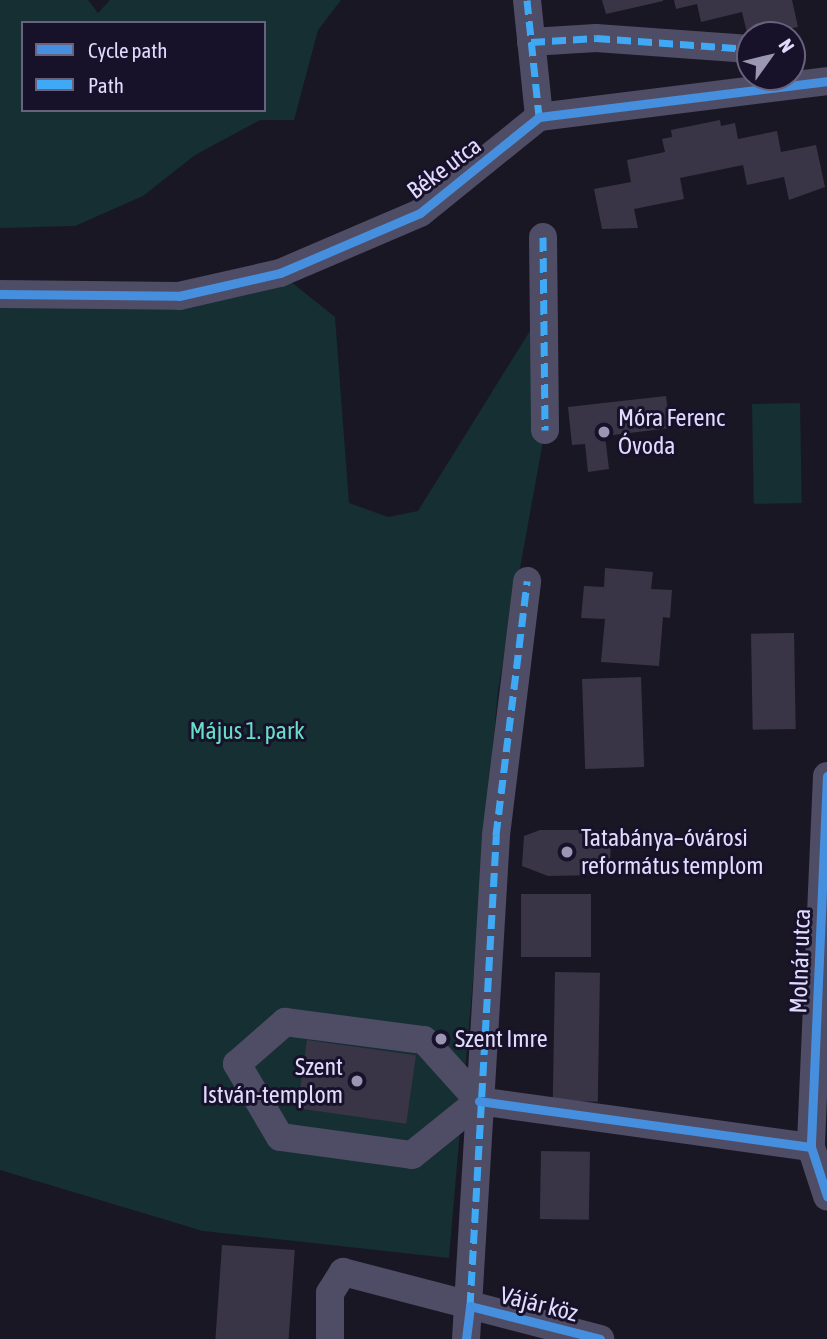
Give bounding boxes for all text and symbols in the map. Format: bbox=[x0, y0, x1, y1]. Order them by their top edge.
legend bbox=[21, 21, 266, 112]
north arrow bbox=[736, 21, 806, 91]
text: N bbox=[774, 35, 799, 56]
text: Cycle path bbox=[88, 38, 167, 62]
text: Path bbox=[88, 73, 124, 97]
street label: Béke utca bbox=[401, 131, 487, 205]
place label: Móra Ferenc Óvoda bbox=[618, 404, 725, 460]
marker: Móra Ferenc Óvoda bbox=[596, 424, 612, 440]
park label: Május 1. park bbox=[189, 717, 305, 745]
place label: Tatabánya–óvárosi református templom bbox=[581, 824, 764, 880]
marker: Tatabánya–óvárosi református templom bbox=[559, 844, 575, 860]
street label: Molnár utca bbox=[784, 908, 816, 1014]
place label: Szent Imre bbox=[455, 1025, 548, 1053]
marker: Szent Imre bbox=[433, 1031, 449, 1047]
place label: Szent István-templom bbox=[202, 1053, 343, 1109]
marker: Szent István-templom bbox=[349, 1073, 365, 1089]
street label: Vájár köz bbox=[497, 1280, 581, 1328]

